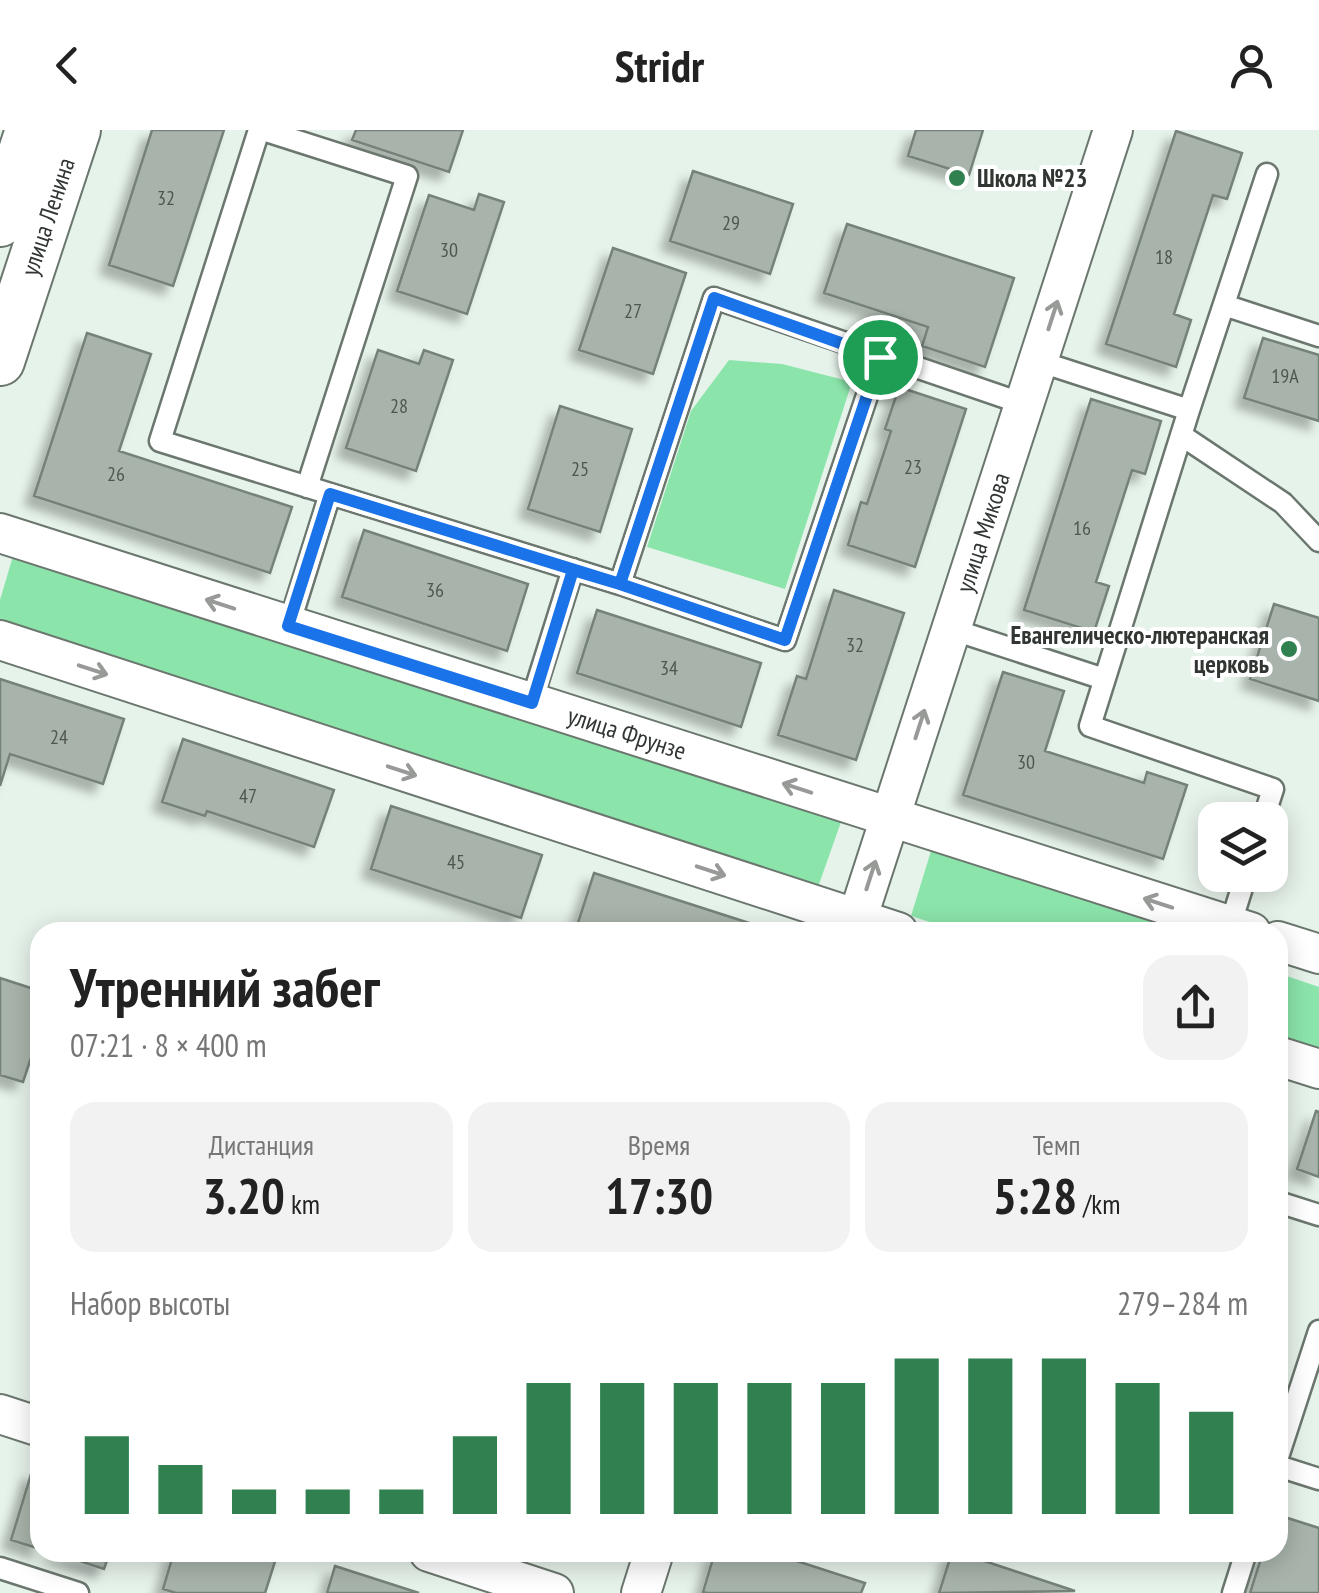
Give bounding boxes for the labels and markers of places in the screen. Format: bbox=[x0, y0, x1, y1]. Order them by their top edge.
place label: Школа №23 bbox=[977, 162, 1087, 194]
marker: Школа №23 bbox=[946, 167, 968, 189]
pin bbox=[838, 315, 923, 400]
place label: Евангелическо-лютеранская церковь bbox=[1011, 619, 1269, 680]
marker: Евангелическо-лютеранская церковь bbox=[1278, 638, 1300, 660]

